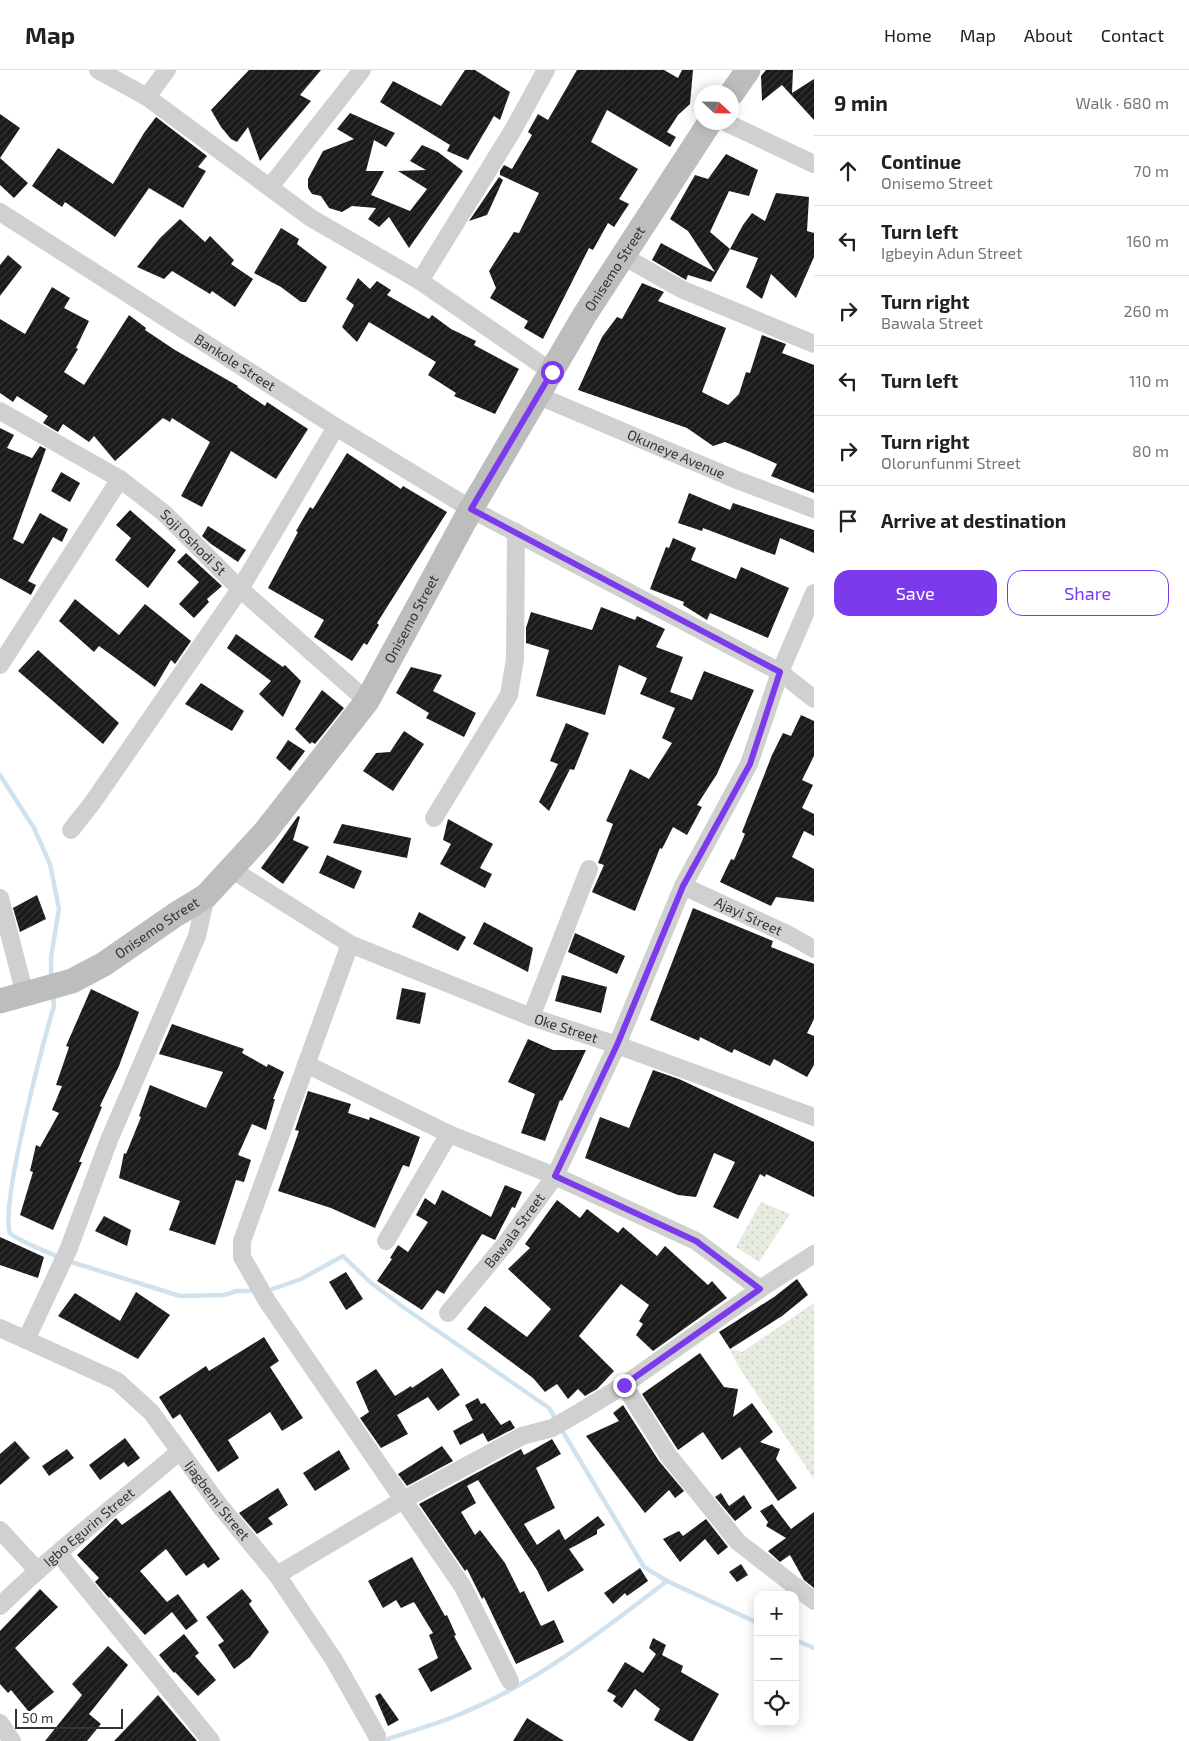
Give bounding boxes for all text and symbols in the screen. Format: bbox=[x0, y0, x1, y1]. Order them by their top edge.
text: Map bbox=[25, 20, 75, 49]
text: Home bbox=[884, 24, 932, 46]
text: Map bbox=[960, 24, 996, 46]
text: About bbox=[1024, 24, 1073, 46]
text: Contact bbox=[1101, 24, 1164, 46]
north arrow bbox=[694, 85, 739, 130]
text: 9 min bbox=[834, 90, 888, 115]
text: Walk · 680 m bbox=[1075, 93, 1169, 112]
text: Continue bbox=[881, 150, 961, 173]
icon: ahead bbox=[834, 157, 862, 185]
text: 70 m bbox=[1134, 161, 1169, 180]
text: Onisemo Street bbox=[881, 173, 993, 192]
text: Turn left bbox=[881, 220, 958, 243]
street label: Onisemo Street bbox=[580, 223, 648, 314]
icon: left bbox=[834, 227, 862, 255]
text: 160 m bbox=[1126, 231, 1169, 250]
text: Igbeyin Adun Street bbox=[881, 243, 1022, 262]
text: Turn right bbox=[881, 290, 969, 313]
icon: right bbox=[834, 297, 862, 325]
text: 260 m bbox=[1124, 301, 1169, 320]
text: Bawala Street bbox=[881, 313, 983, 332]
street label: Bankole Street bbox=[191, 330, 279, 394]
route start bbox=[541, 361, 564, 384]
icon: left bbox=[834, 367, 862, 395]
text: Turn left bbox=[881, 369, 958, 392]
text: 110 m bbox=[1129, 371, 1169, 390]
street label: Okuneye Avenue bbox=[625, 425, 728, 482]
text: Turn right bbox=[881, 430, 969, 453]
icon: right bbox=[834, 437, 862, 465]
text: 80 m bbox=[1132, 441, 1169, 460]
text: Olorunfunmi Street bbox=[881, 453, 1021, 472]
street label: Soji Oshodi St bbox=[157, 505, 230, 578]
icon: arrive bbox=[834, 507, 862, 535]
text: Arrive at destination bbox=[881, 509, 1066, 532]
button: Save bbox=[834, 570, 997, 616]
button: Share bbox=[1007, 570, 1169, 616]
street label: Onisemo Street bbox=[380, 572, 442, 666]
street label: Onisemo Street bbox=[111, 893, 202, 962]
street label: Ajayi Street bbox=[712, 893, 785, 939]
street label: Oke Street bbox=[532, 1010, 600, 1046]
street label: Bawala Street bbox=[480, 1189, 548, 1271]
route end bbox=[613, 1374, 636, 1397]
street label: Ijagbemi Street bbox=[182, 1457, 254, 1543]
street label: Igbo Egurin Street bbox=[40, 1484, 138, 1570]
map controls bbox=[754, 1591, 799, 1726]
button: + bbox=[754, 1591, 799, 1636]
button: − bbox=[754, 1636, 799, 1681]
button: locate bbox=[754, 1681, 799, 1726]
scale bar bbox=[15, 1706, 122, 1729]
text: 50 m bbox=[22, 1709, 53, 1726]

